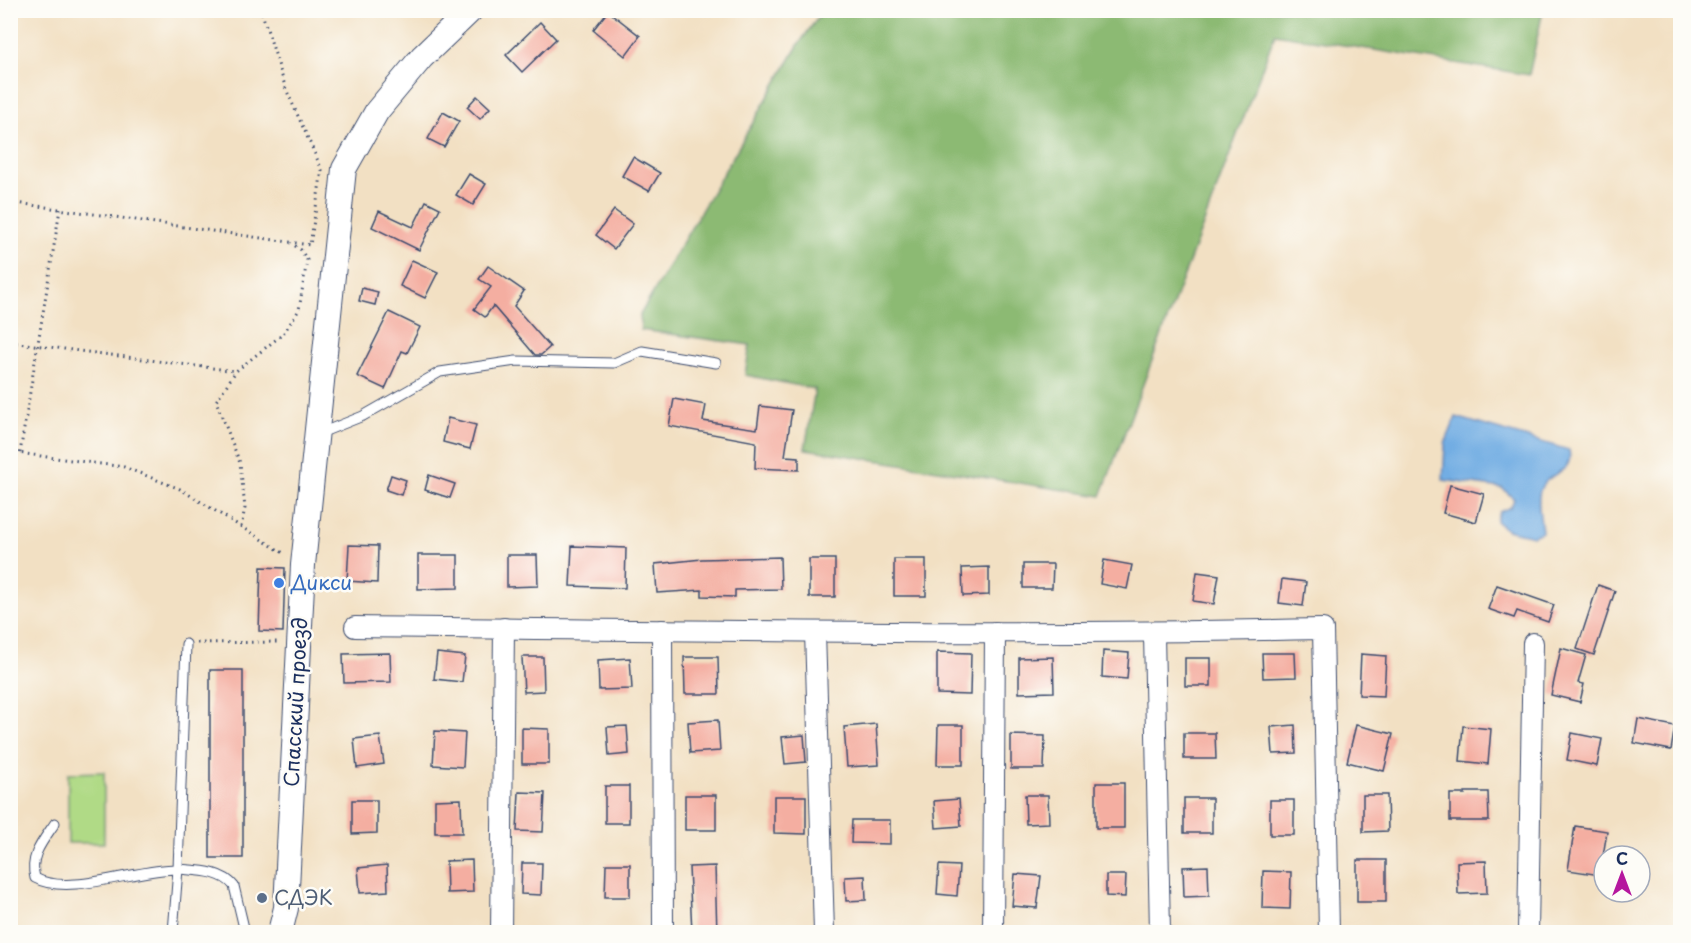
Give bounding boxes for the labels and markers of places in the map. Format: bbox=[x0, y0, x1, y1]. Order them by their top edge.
place label: Дикси bbox=[290, 567, 352, 597]
marker: Дикси bbox=[272, 576, 286, 590]
place label: СДЭК bbox=[274, 882, 333, 912]
marker: СДЭК bbox=[255, 891, 269, 905]

